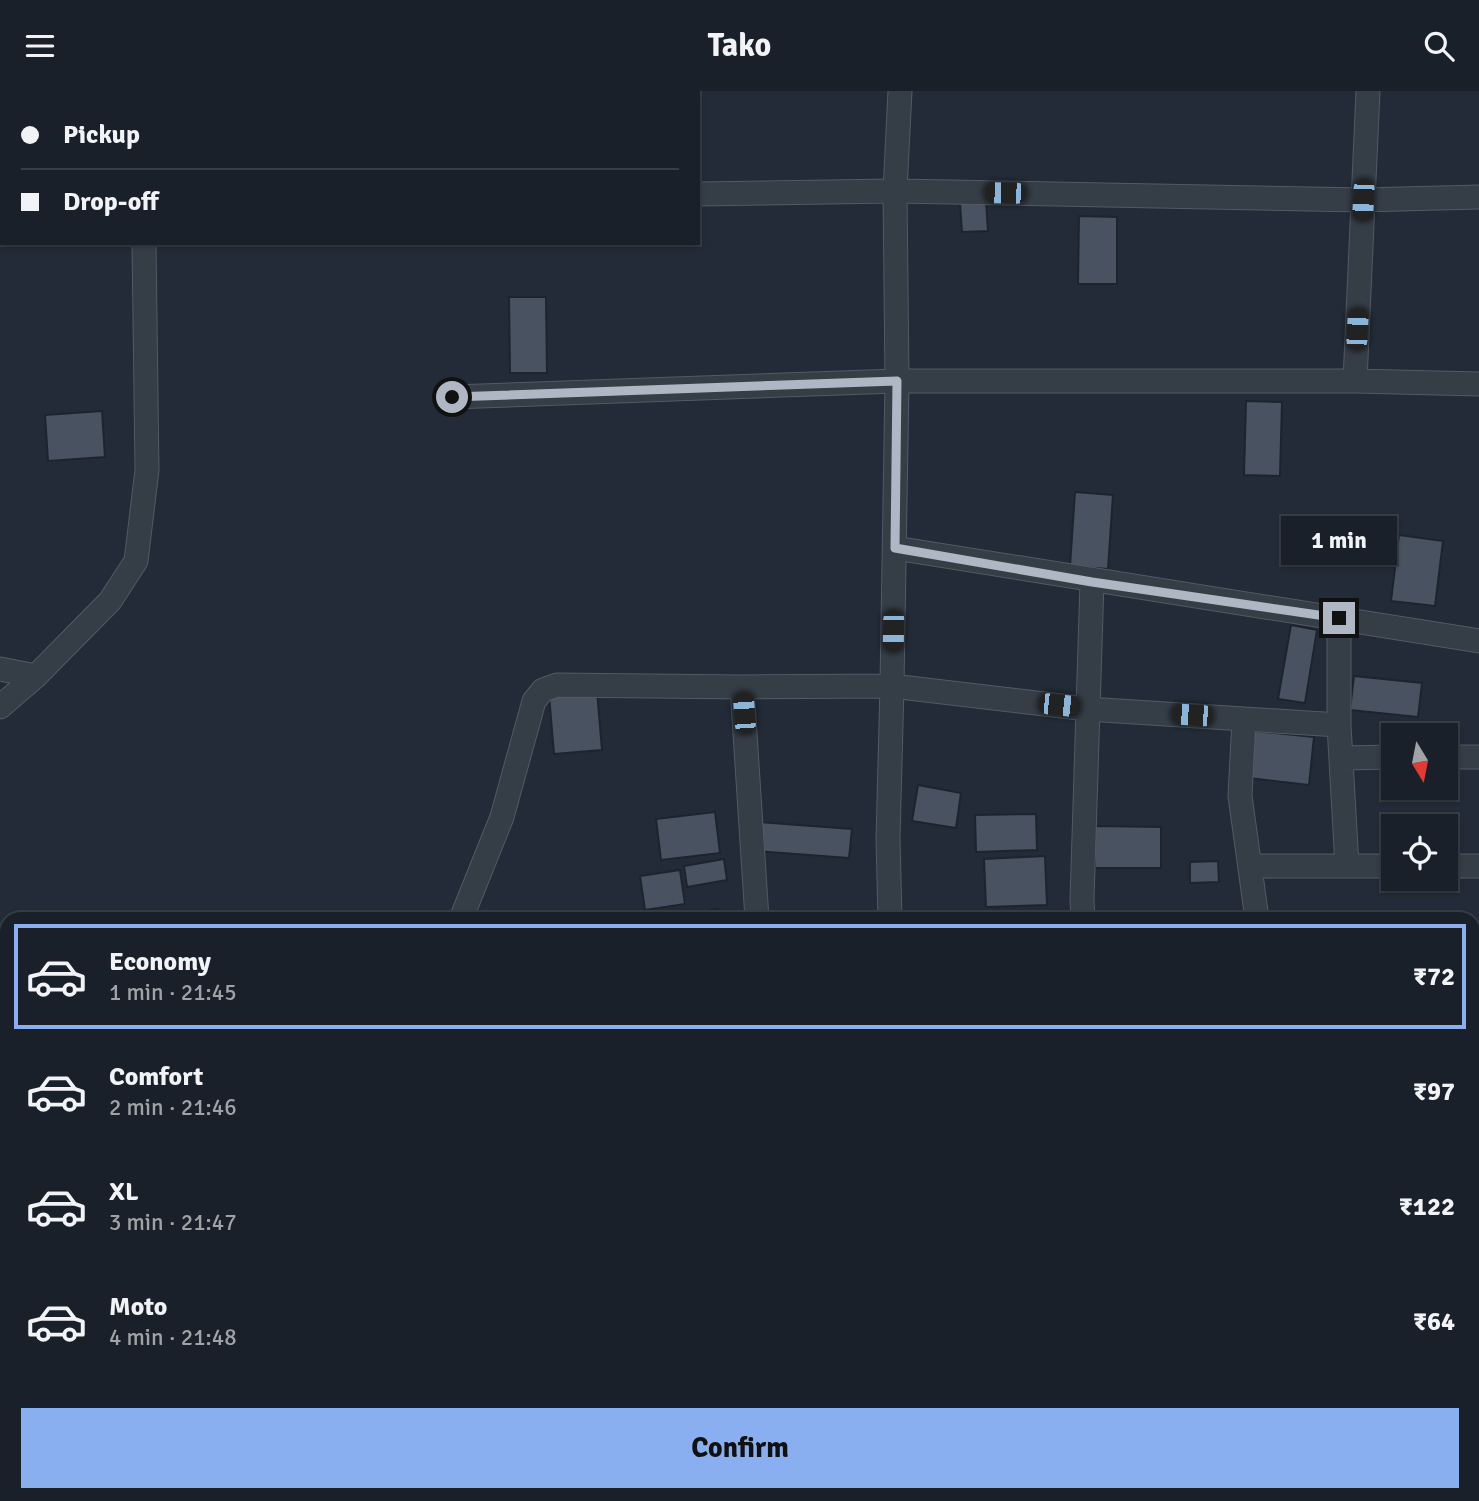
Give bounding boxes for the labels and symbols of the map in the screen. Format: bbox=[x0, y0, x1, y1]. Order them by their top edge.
car bbox=[1352, 178, 1375, 222]
car bbox=[984, 182, 1027, 204]
car bbox=[1346, 307, 1369, 351]
route start bbox=[436, 381, 468, 413]
callout: 1 min bbox=[1281, 517, 1397, 566]
route end bbox=[1323, 602, 1355, 634]
car bbox=[883, 610, 904, 652]
car bbox=[733, 691, 756, 735]
car bbox=[1038, 692, 1081, 718]
car bbox=[1171, 703, 1214, 727]
north arrow bbox=[1381, 723, 1458, 800]

